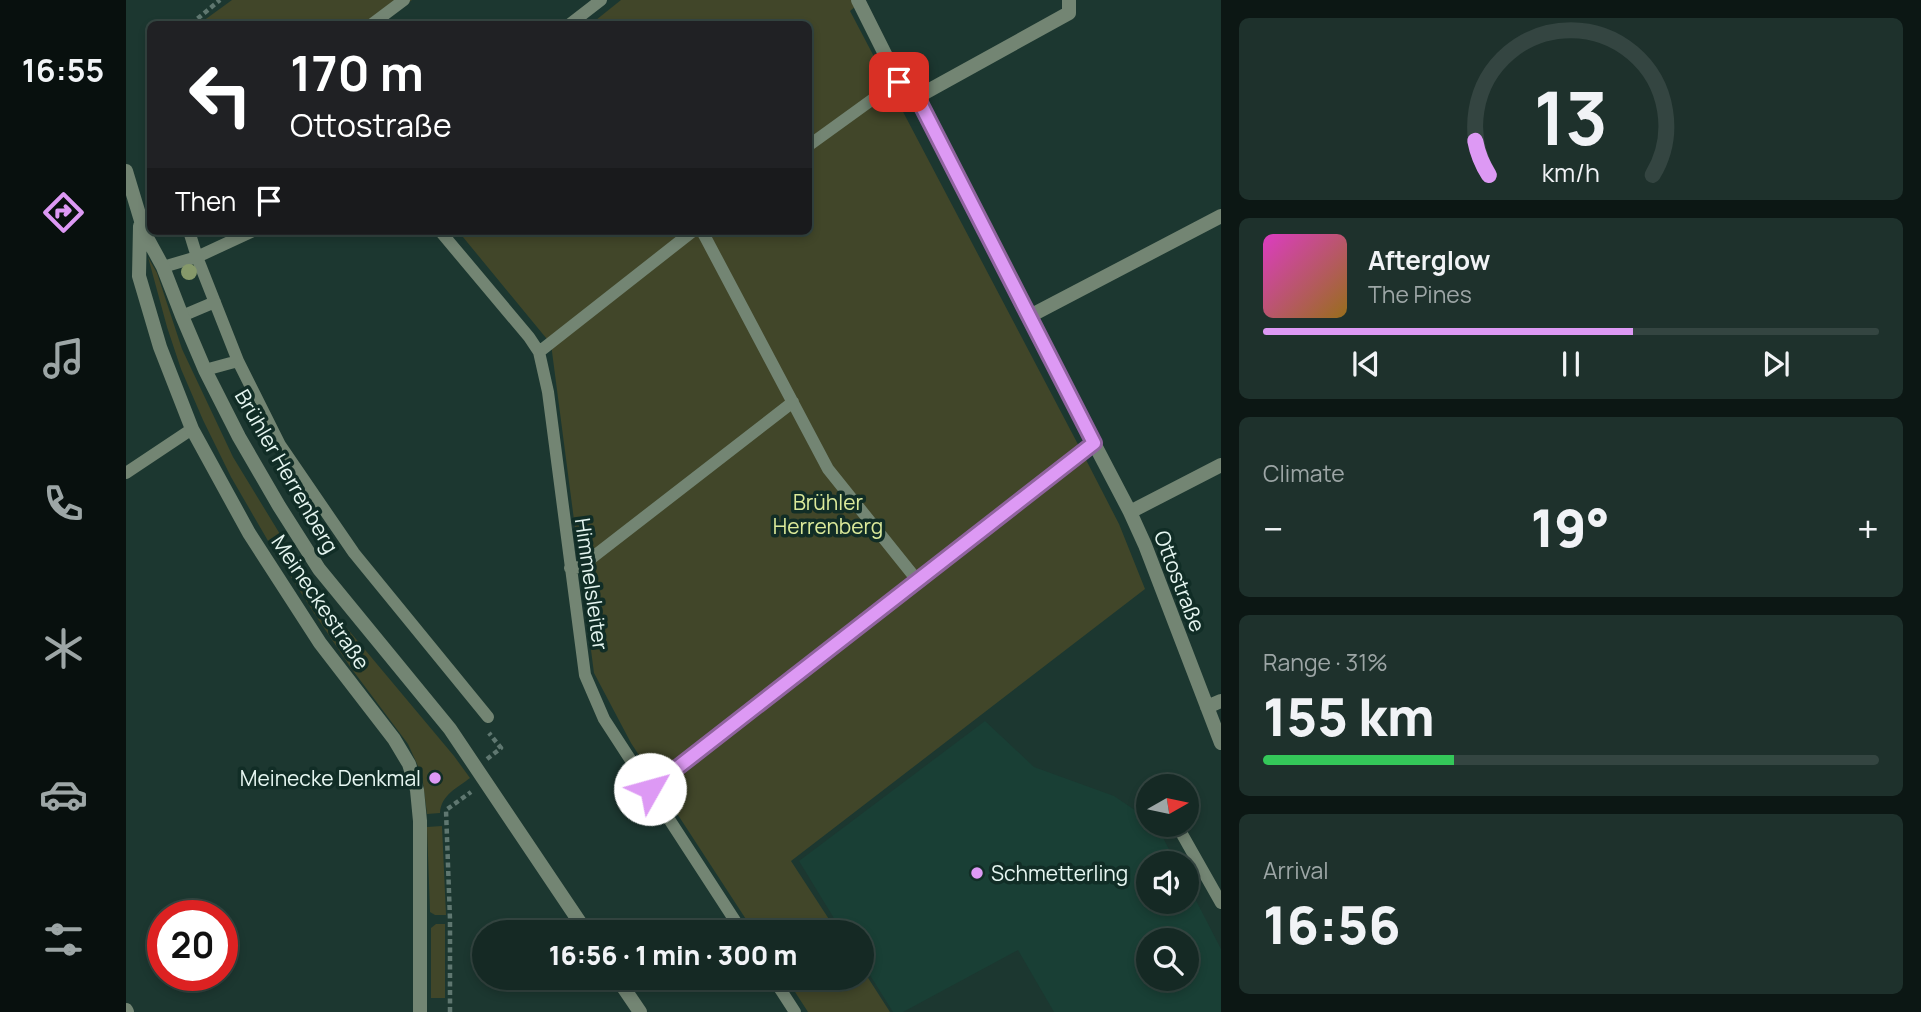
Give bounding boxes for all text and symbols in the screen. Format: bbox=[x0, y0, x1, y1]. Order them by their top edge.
text: 170 m bbox=[290, 39, 424, 106]
text: 16:55 bbox=[22, 48, 104, 92]
icon: left bbox=[175, 49, 266, 140]
pin bbox=[869, 52, 929, 112]
icon: arrive bbox=[880, 63, 918, 101]
text: 13 bbox=[1534, 67, 1608, 167]
text: Ottostraße bbox=[290, 103, 452, 147]
text: km/h bbox=[1542, 155, 1600, 190]
icon: arrive bbox=[250, 182, 288, 220]
text: Then bbox=[175, 183, 236, 219]
icon: directions bbox=[39, 188, 88, 237]
text: Afterglow bbox=[1368, 242, 1490, 278]
text: The Pines bbox=[1368, 278, 1472, 310]
icon: music bbox=[39, 334, 88, 383]
icon: previous bbox=[1347, 345, 1385, 383]
icon: pause bbox=[1552, 345, 1590, 383]
icon: next bbox=[1757, 345, 1795, 383]
street label: Brühler Herrenberg bbox=[229, 384, 345, 558]
text: Climate bbox=[1263, 457, 1345, 489]
icon: phone bbox=[39, 479, 88, 528]
park label: Brühler Herrenberg bbox=[773, 488, 883, 540]
text: 19° bbox=[1531, 492, 1610, 563]
text: − bbox=[1263, 502, 1284, 554]
text: + bbox=[1857, 502, 1879, 554]
street label: Himmelsleiter bbox=[569, 516, 615, 652]
street label: Ottostraße bbox=[1148, 526, 1212, 636]
street label: Meineckestraße bbox=[266, 529, 376, 675]
icon: climate bbox=[39, 624, 88, 673]
text: Range · 31% bbox=[1263, 646, 1388, 678]
text: 155 km bbox=[1263, 681, 1435, 752]
position arrow bbox=[613, 752, 687, 826]
place label: Meinecke Denkmal bbox=[240, 764, 421, 792]
icon: car bbox=[39, 770, 88, 819]
marker: Meinecke Denkmal bbox=[427, 770, 443, 786]
north arrow bbox=[1136, 774, 1199, 836]
map controls bbox=[1136, 774, 1199, 991]
button: sound bbox=[1136, 851, 1199, 914]
text: Arrival bbox=[1263, 854, 1329, 886]
place label: Schmetterling bbox=[991, 859, 1128, 887]
marker: Schmetterling bbox=[969, 865, 985, 881]
text: 16:56 bbox=[1263, 889, 1401, 960]
speed limit sign: 20 bbox=[147, 900, 238, 991]
icon: filters bbox=[39, 915, 88, 964]
button: search bbox=[1136, 928, 1199, 991]
text: 16:56 · 1 min · 300 m bbox=[549, 937, 797, 973]

